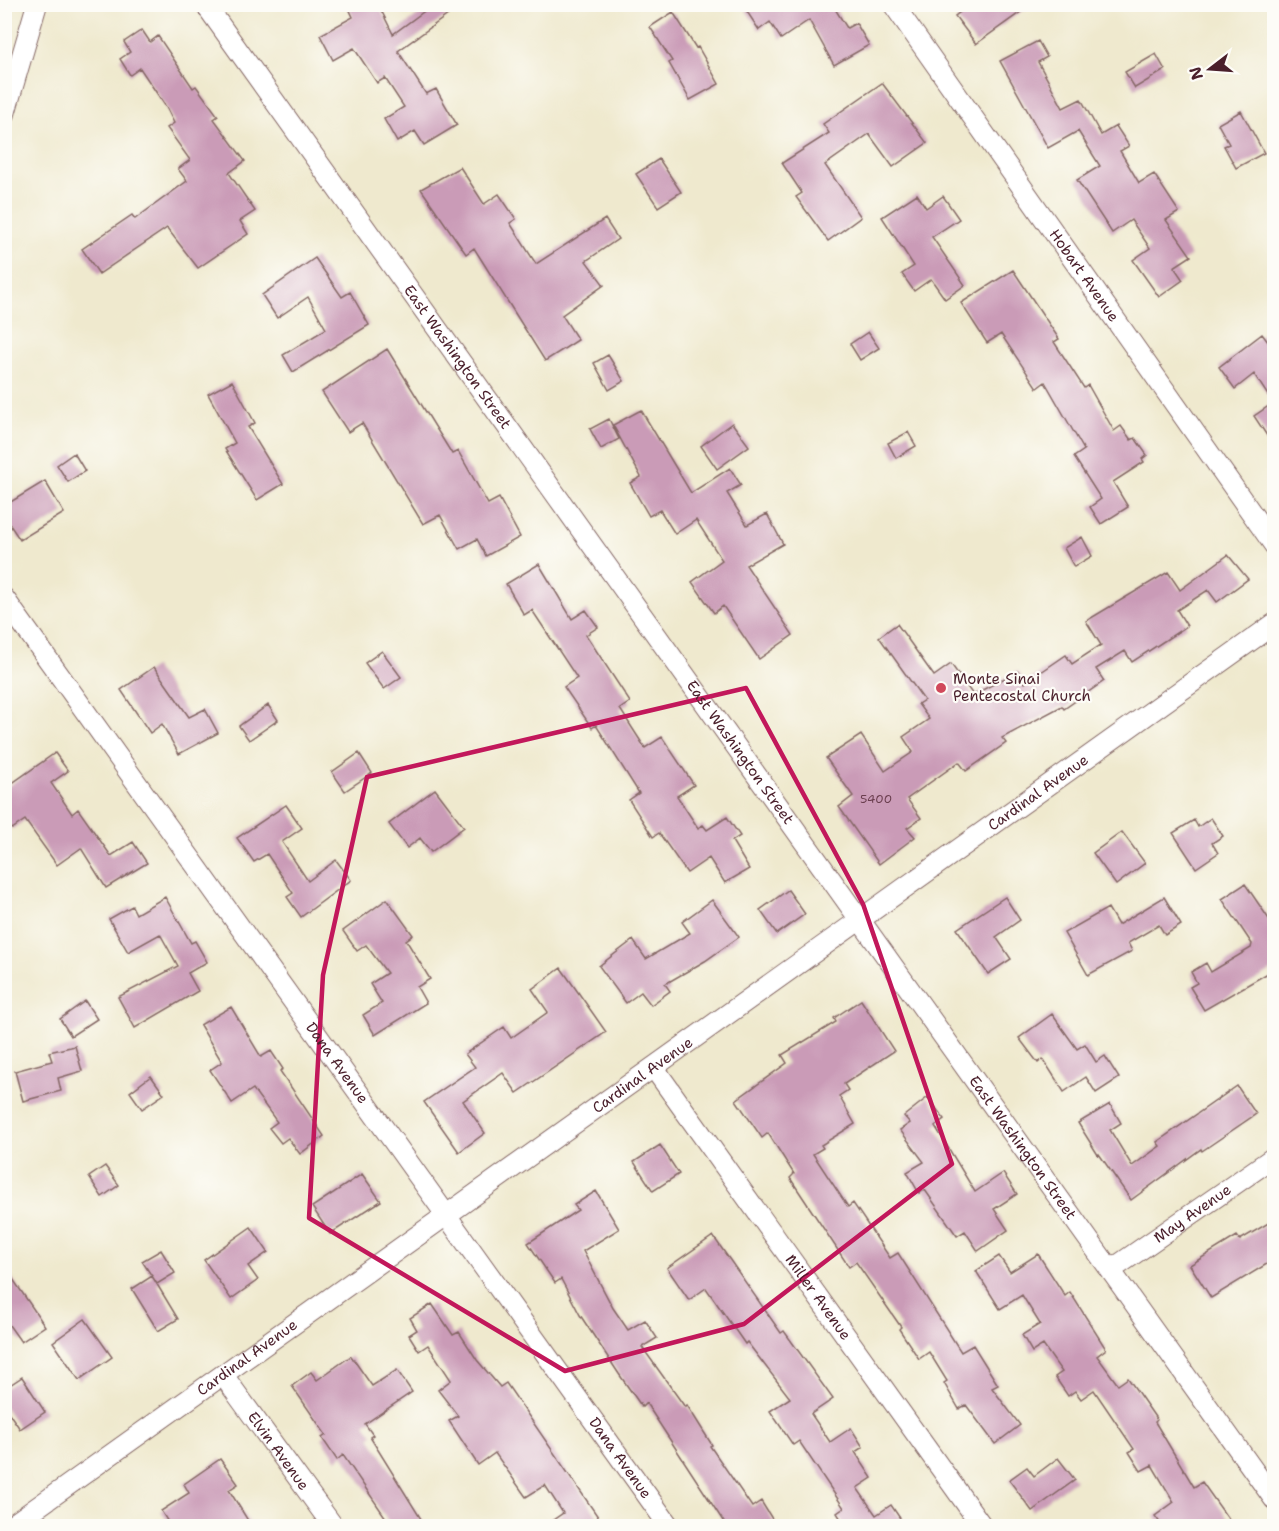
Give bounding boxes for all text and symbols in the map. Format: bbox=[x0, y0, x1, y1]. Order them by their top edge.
north arrow bbox=[1180, 39, 1240, 99]
text: N bbox=[1184, 64, 1208, 82]
street label: Hobart Avenue bbox=[1045, 225, 1124, 326]
street label: East Washington Street bbox=[399, 281, 516, 433]
place label: Monte Sinai Pentecostal Church bbox=[953, 669, 1091, 706]
street label: East Washington Street bbox=[682, 676, 798, 828]
marker: Monte Sinai Pentecostal Church bbox=[934, 681, 948, 695]
street label: Cardinal Avenue bbox=[984, 750, 1092, 835]
house number: 5400 bbox=[860, 791, 892, 807]
street label: Dana Avenue bbox=[301, 1018, 373, 1108]
street label: Cardinal Avenue bbox=[588, 1032, 697, 1118]
street label: East Washington Street bbox=[964, 1072, 1081, 1224]
street label: May Avenue bbox=[1150, 1180, 1235, 1248]
street label: Miller Avenue bbox=[781, 1250, 856, 1344]
street label: Cardinal Avenue bbox=[193, 1315, 301, 1400]
street label: Elvin Avenue bbox=[243, 1408, 314, 1494]
street label: Dana Avenue bbox=[584, 1413, 656, 1503]

